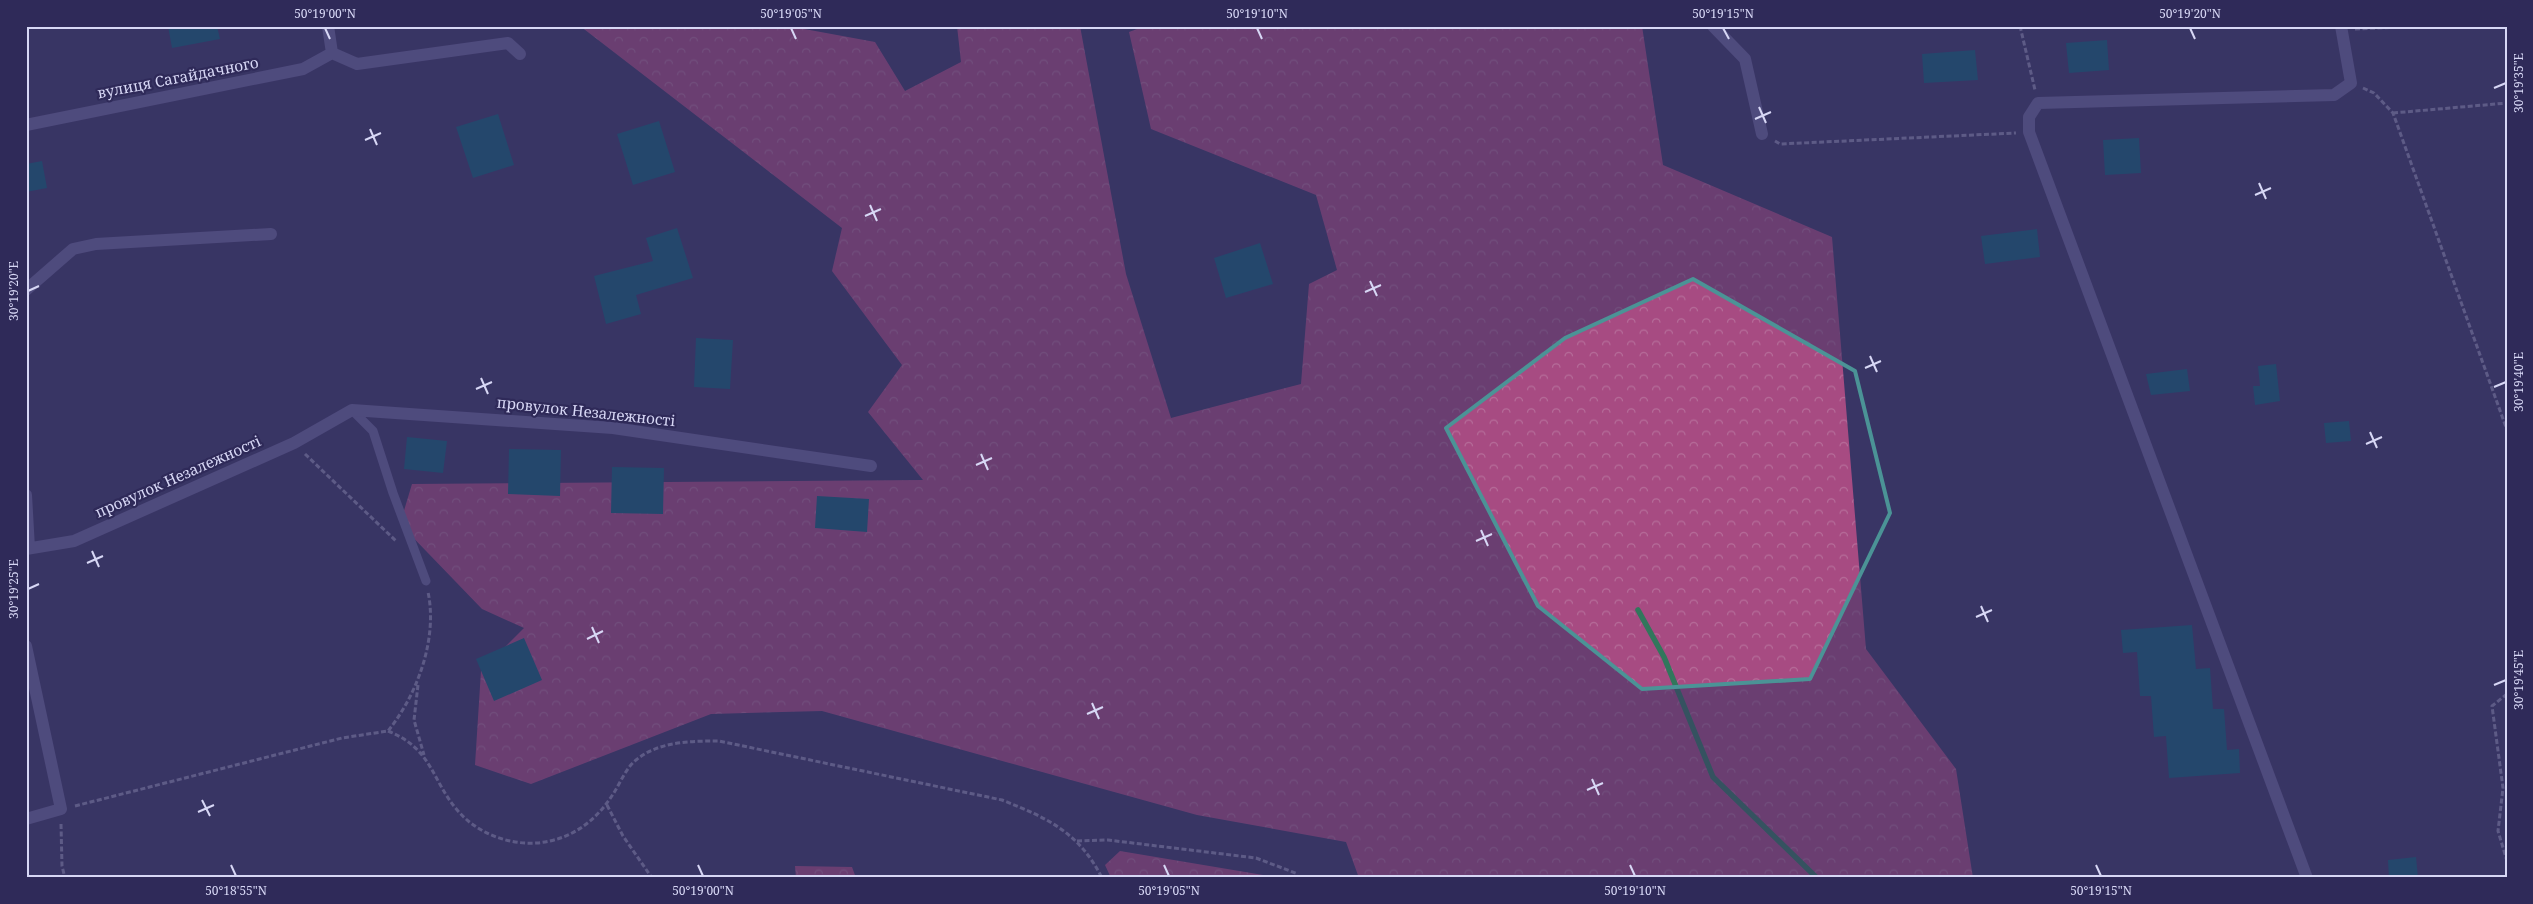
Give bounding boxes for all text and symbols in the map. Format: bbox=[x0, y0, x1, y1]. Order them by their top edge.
text: 50°19'00"N bbox=[294, 5, 356, 22]
text: 50°19'05"N bbox=[760, 5, 822, 22]
text: 50°19'10"N bbox=[1226, 5, 1288, 22]
text: 50°19'15"N bbox=[1692, 5, 1754, 22]
text: 50°19'20"N bbox=[2159, 5, 2221, 22]
street label: вулиця Сагайдачного bbox=[95, 52, 260, 102]
text: 30°19'35"E bbox=[2510, 53, 2527, 113]
text: 30°19'20"E bbox=[5, 261, 22, 321]
text: 30°19'40"E bbox=[2510, 352, 2527, 412]
street label: провулок Незалежності bbox=[496, 392, 677, 430]
street label: провулок Незалежності bbox=[91, 430, 264, 522]
text: 30°19'25"E bbox=[5, 559, 22, 619]
text: 30°19'45"E bbox=[2510, 650, 2527, 710]
text: 50°18'55"N bbox=[205, 882, 267, 899]
text: 50°19'00"N bbox=[672, 882, 734, 899]
text: 50°19'05"N bbox=[1138, 882, 1200, 899]
text: 50°19'10"N bbox=[1604, 882, 1666, 899]
text: 50°19'15"N bbox=[2070, 882, 2132, 899]

